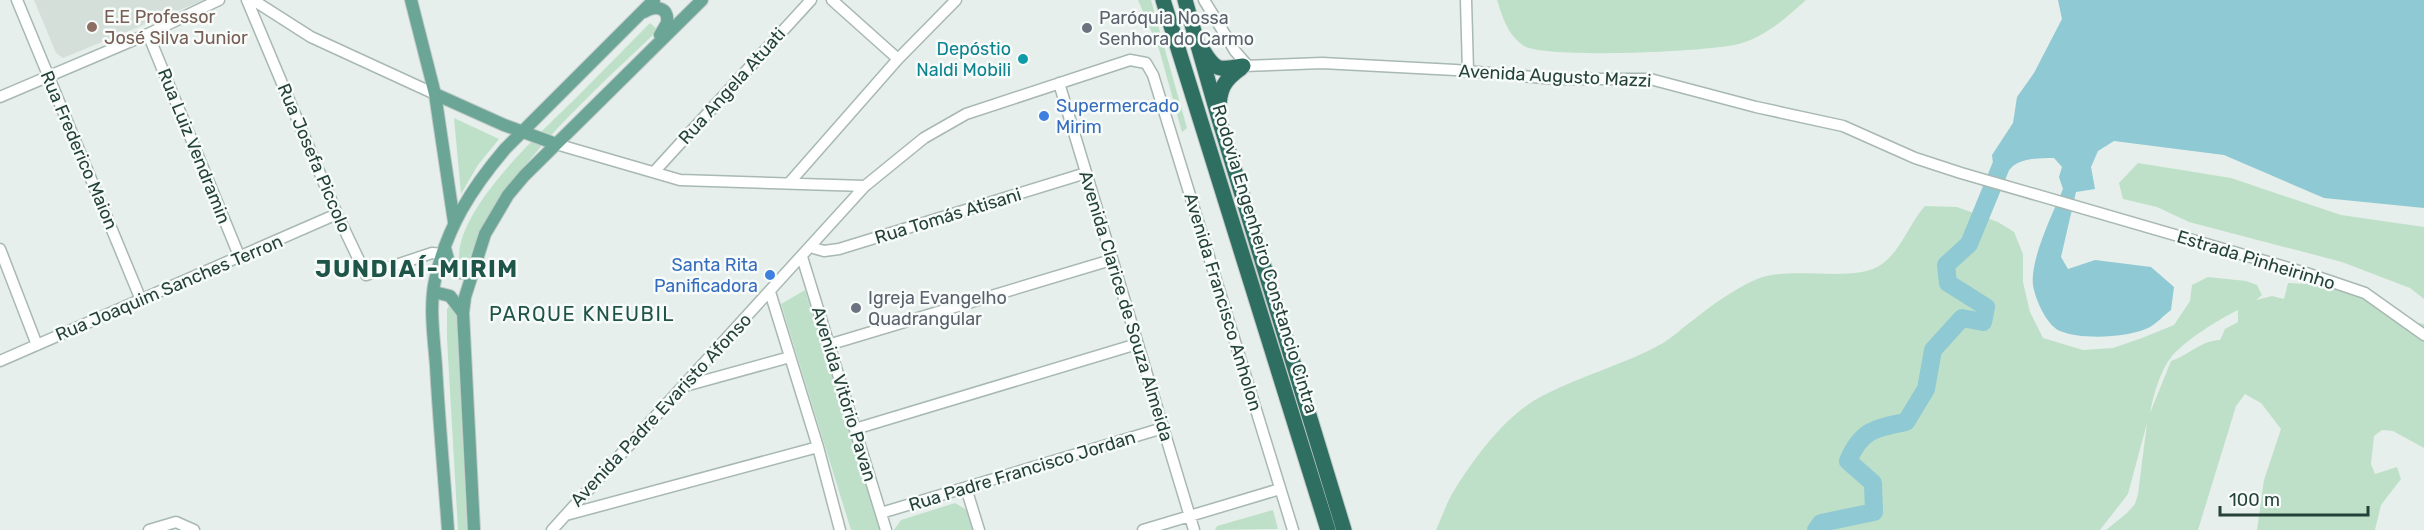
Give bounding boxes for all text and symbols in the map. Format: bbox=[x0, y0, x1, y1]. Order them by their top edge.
place label: E.E Professor José Silva Junior bbox=[104, 6, 248, 49]
place label: Paróquia Nossa Senhora do Carmo bbox=[1099, 7, 1254, 50]
marker: E.E Professor José Silva Junior bbox=[85, 20, 99, 34]
marker: Paróquia Nossa Senhora do Carmo bbox=[1080, 21, 1094, 35]
street label: Rua Angela Atuati bbox=[674, 23, 790, 149]
place label: Depóstio Naldi Mobili bbox=[916, 38, 1011, 81]
marker: Depóstio Naldi Mobili bbox=[1016, 52, 1030, 66]
street label: Avenida Augusto Mazzi bbox=[1458, 60, 1652, 92]
street label: Rua Luiz Vendramin bbox=[153, 65, 235, 227]
street label: Rua Frederico Maion bbox=[36, 67, 122, 233]
street label: Rua Josefa Piccolo bbox=[273, 80, 355, 236]
place label: Supermercado Mirim bbox=[1056, 95, 1179, 138]
street label: Rodovia Engenheiro Constancio Cintra bbox=[1207, 102, 1323, 416]
marker: Supermercado Mirim bbox=[1037, 109, 1051, 123]
street label: Avenida Clarice de Souza Almeida bbox=[1074, 168, 1178, 444]
street label: Rua Tomás Atisani bbox=[872, 183, 1024, 249]
street label: Avenida Francisco Anholon bbox=[1179, 190, 1267, 414]
street label: Estrada Pinheirinho bbox=[2174, 225, 2338, 295]
street label: Rua Joaquim Sanches Terron bbox=[52, 230, 286, 346]
place label: Santa Rita Panificadora bbox=[654, 254, 758, 297]
district label: JUNDIAÍ-MIRIM bbox=[315, 255, 519, 283]
marker: Santa Rita Panificadora bbox=[763, 268, 777, 282]
place label: Igreja Evangelho Quadrangular bbox=[868, 287, 1007, 330]
marker: Igreja Evangelho Quadrangular bbox=[849, 301, 863, 315]
district label: PARQUE KNEUBIL bbox=[489, 302, 675, 326]
street label: Avenida Vitório Pavan bbox=[807, 304, 881, 484]
street label: Avenida Padre Evaristo Afonso bbox=[566, 309, 756, 511]
street label: Rua Padre Francisco Jordan bbox=[906, 426, 1138, 516]
scale bar bbox=[2220, 479, 2368, 517]
text: 100 m bbox=[2229, 489, 2280, 511]

